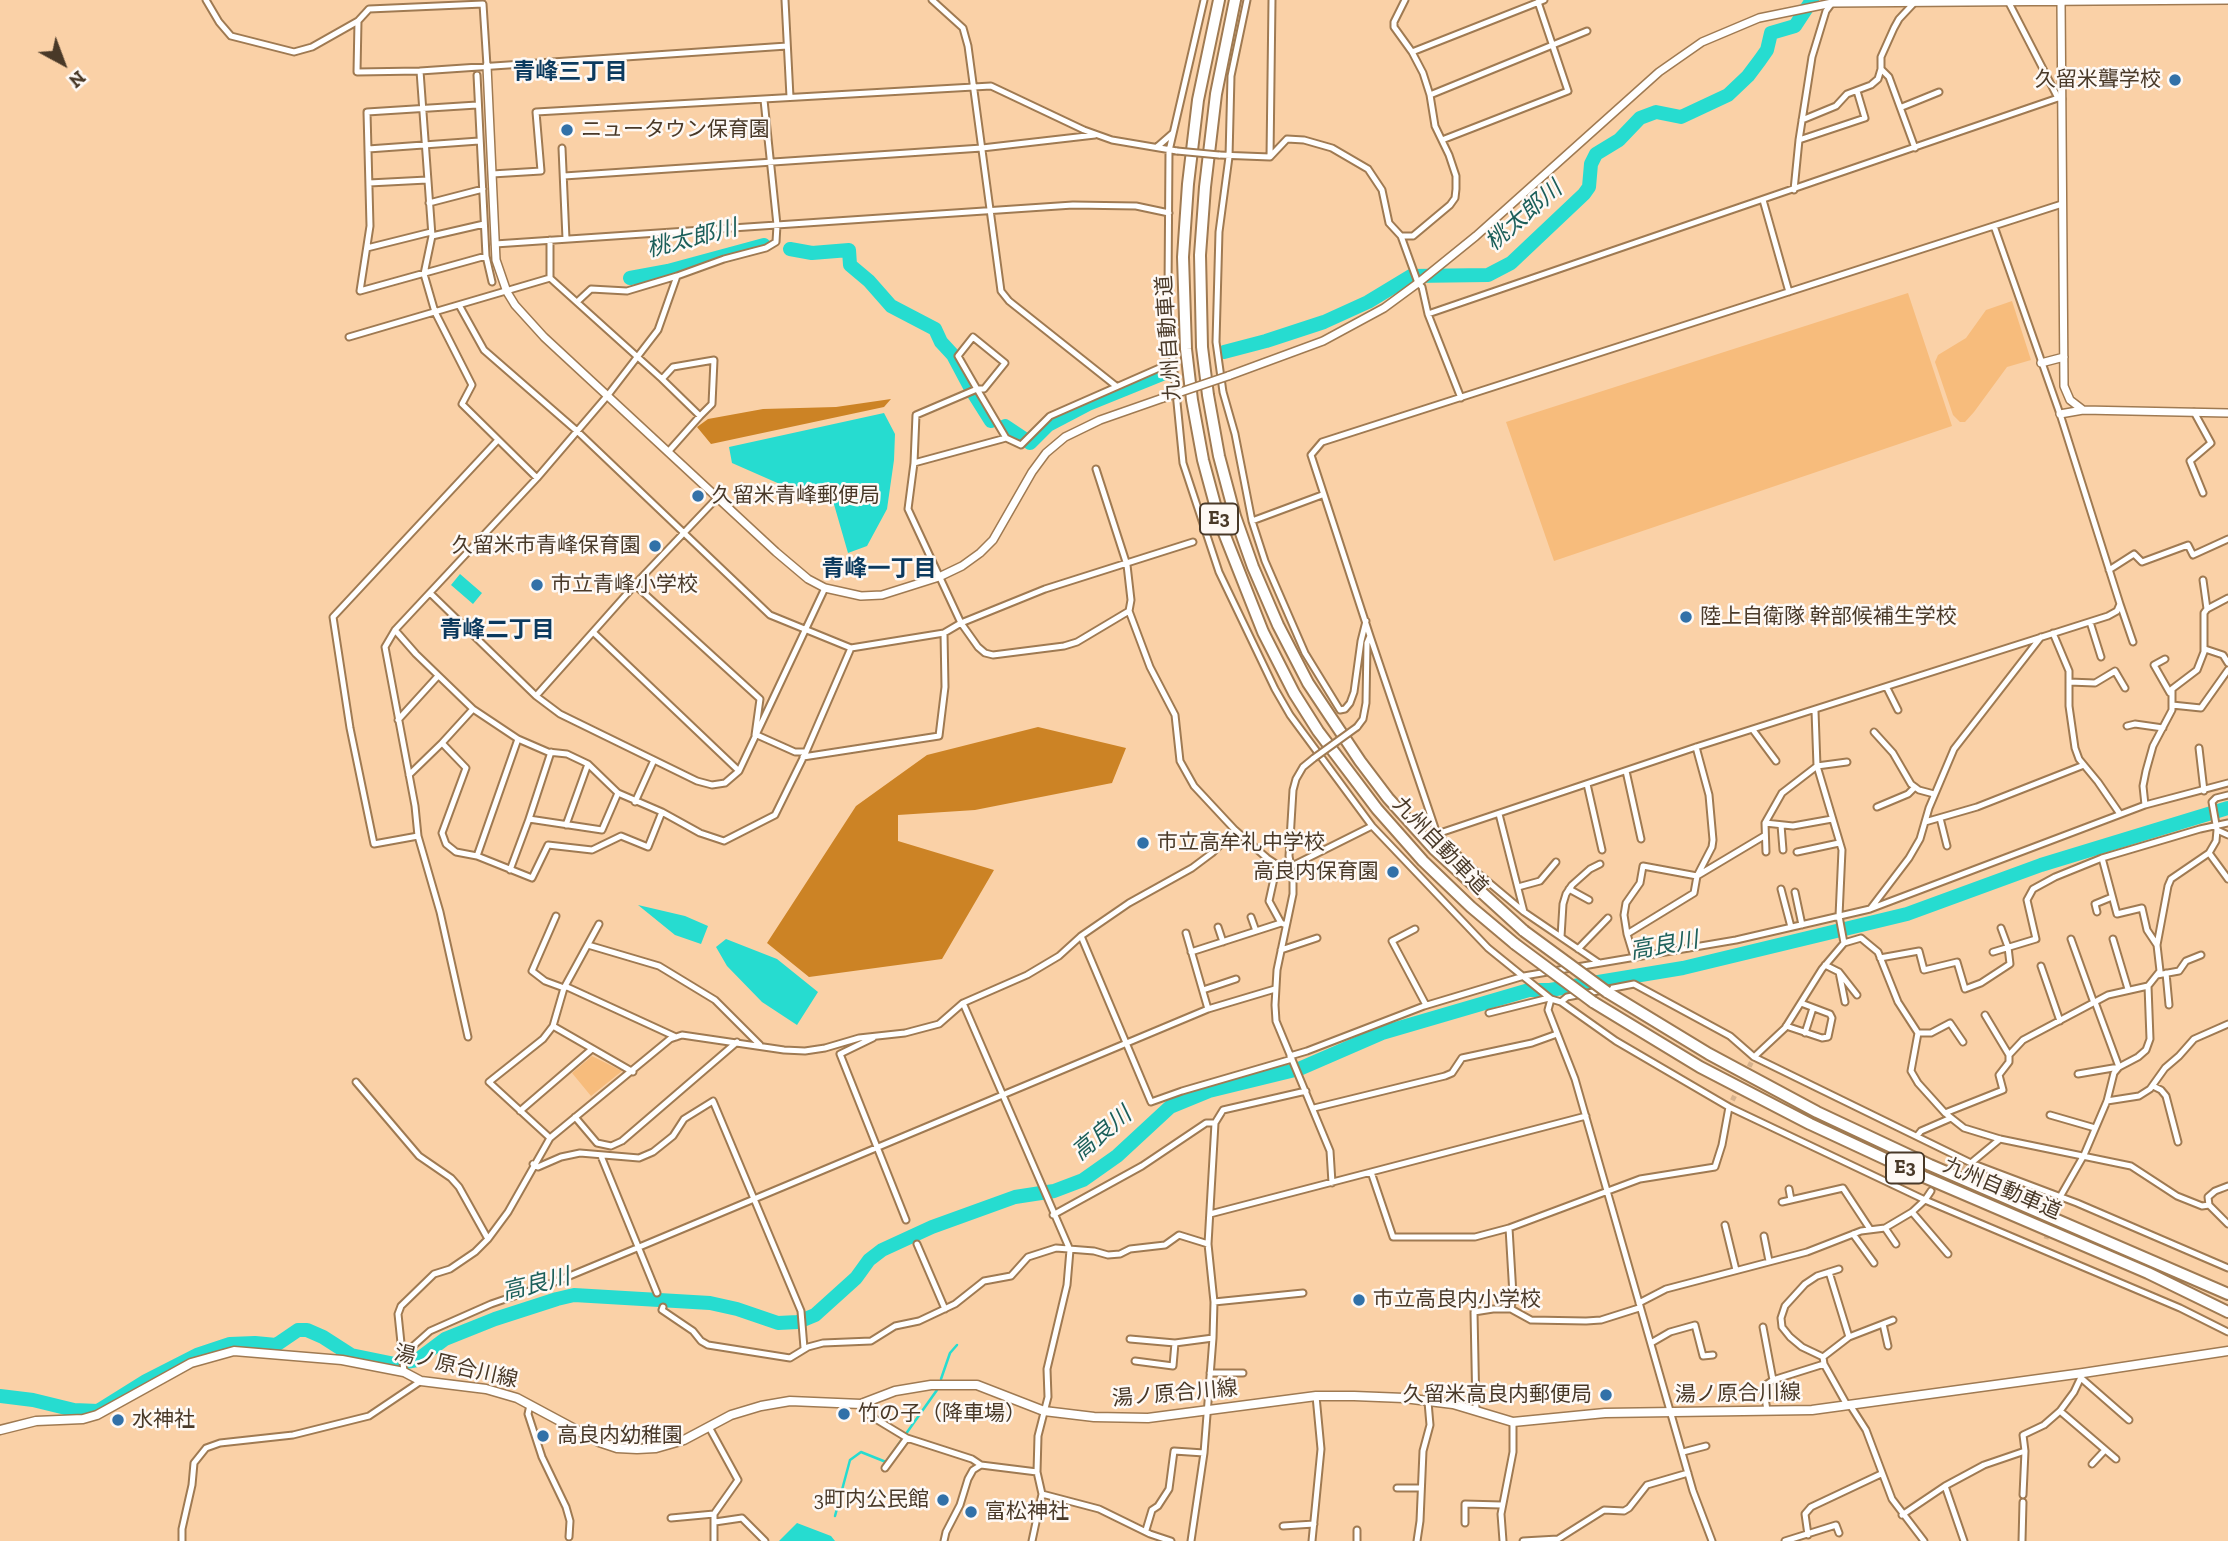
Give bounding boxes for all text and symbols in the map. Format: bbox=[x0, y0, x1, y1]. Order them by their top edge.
north arrow bbox=[28, 28, 98, 98]
district label: 青峰三丁目 bbox=[513, 58, 627, 86]
text: N bbox=[64, 66, 90, 93]
place label: 久留米聾学校 bbox=[2035, 67, 2161, 93]
marker: 久留米聾学校 bbox=[2167, 72, 2183, 88]
place label: ニュータウン保育園 bbox=[581, 117, 770, 143]
marker: ニュータウン保育園 bbox=[559, 122, 575, 138]
water label: 桃太郎川 bbox=[1480, 175, 1568, 257]
water label: 桃太郎川 bbox=[644, 214, 740, 264]
street label: 九州自動車道 bbox=[1152, 274, 1186, 402]
place label: 久留米青峰郵便局 bbox=[712, 483, 880, 509]
marker: 久留米青峰郵便局 bbox=[690, 488, 706, 504]
road number: E3 bbox=[1200, 504, 1238, 534]
place label: 久留米市青峰保育園 bbox=[452, 533, 641, 559]
marker: 久留米市青峰保育園 bbox=[647, 538, 663, 554]
district label: 青峰一丁目 bbox=[822, 555, 936, 583]
place label: 市立青峰小学校 bbox=[551, 572, 698, 598]
marker: 市立青峰小学校 bbox=[529, 577, 545, 593]
place label: 陸上自衛隊 幹部候補生学校 bbox=[1700, 604, 1957, 630]
marker: 陸上自衛隊 幹部候補生学校 bbox=[1678, 609, 1694, 625]
district label: 青峰二丁目 bbox=[440, 616, 554, 644]
street label: 九州自動車道 bbox=[1387, 792, 1493, 900]
place label: 市立高牟礼中学校 bbox=[1157, 830, 1325, 856]
marker: 市立高牟礼中学校 bbox=[1135, 835, 1151, 851]
place label: 高良内保育園 bbox=[1253, 859, 1379, 885]
marker: 高良内保育園 bbox=[1385, 864, 1401, 880]
water label: 高良川 bbox=[1628, 926, 1700, 966]
water label: 高良川 bbox=[1067, 1101, 1137, 1167]
road number: E3 bbox=[1886, 1152, 1924, 1184]
street label: 九州自動車道 bbox=[1939, 1153, 2065, 1225]
water label: 高良川 bbox=[499, 1263, 573, 1307]
place label: 市立高良内小学校 bbox=[1373, 1287, 1541, 1313]
marker: 市立高良内小学校 bbox=[1351, 1292, 1367, 1308]
street label: 湯ノ原合川線 bbox=[392, 1341, 520, 1393]
street label: 湯ノ原合川線 bbox=[1111, 1376, 1239, 1412]
street label: 湯ノ原合川線 bbox=[1675, 1380, 1801, 1408]
place label: 久留米高良内郵便局 bbox=[1403, 1382, 1592, 1408]
marker: 久留米高良内郵便局 bbox=[1598, 1387, 1614, 1403]
place label: 竹の子（降車場） bbox=[858, 1401, 1026, 1427]
marker: 竹の子（降車場） bbox=[836, 1406, 852, 1422]
place label: 水神社 bbox=[132, 1407, 195, 1433]
marker: 水神社 bbox=[110, 1412, 126, 1428]
place label: 高良内幼稚園 bbox=[557, 1423, 683, 1449]
marker: 高良内幼稚園 bbox=[535, 1428, 551, 1444]
place label: 3町内公民館 bbox=[814, 1487, 929, 1513]
marker: 3町内公民館 bbox=[935, 1492, 951, 1508]
place label: 富松神社 bbox=[985, 1499, 1069, 1525]
marker: 富松神社 bbox=[963, 1504, 979, 1520]

